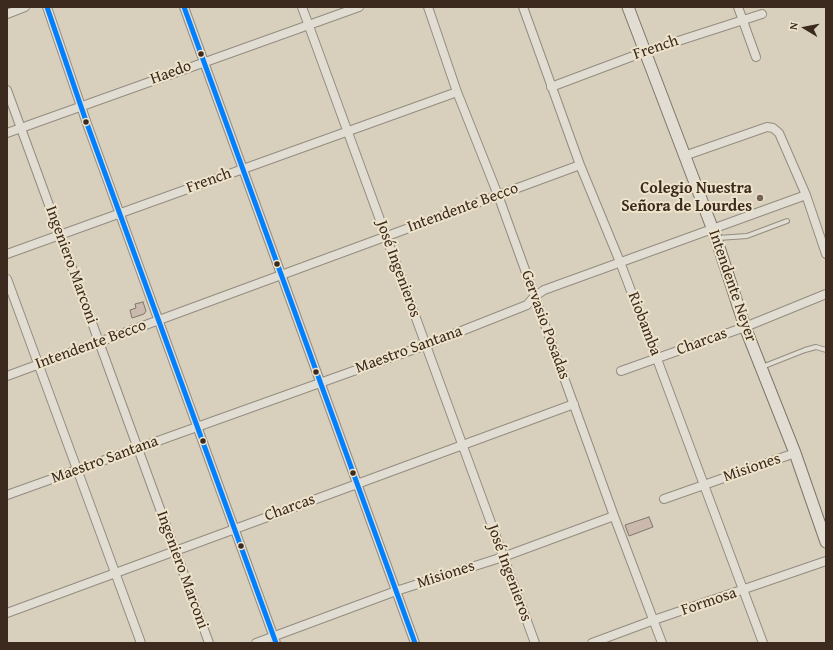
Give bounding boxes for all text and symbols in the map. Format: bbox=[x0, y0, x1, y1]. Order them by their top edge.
north arrow bbox=[785, 8, 825, 48]
text: N bbox=[785, 21, 802, 31]
street label: French bbox=[631, 31, 681, 65]
unlabelled marker bbox=[196, 49, 206, 59]
street label: Haedo bbox=[148, 57, 194, 89]
unlabelled marker bbox=[81, 117, 91, 127]
street label: French bbox=[184, 164, 234, 198]
street label: Intendente Becco bbox=[405, 179, 521, 237]
place label: Colegio Nuestra Señora de Lourdes bbox=[621, 179, 752, 217]
marker: Colegio Nuestra Señora de Lourdes bbox=[755, 193, 765, 203]
street label: Ingeniero Marconi bbox=[41, 203, 101, 327]
street label: José Ingenieros bbox=[372, 218, 424, 320]
street label: Intendente Neyer bbox=[704, 227, 760, 345]
unlabelled marker bbox=[272, 259, 282, 269]
street label: Gervasio Posadas bbox=[516, 268, 574, 382]
street label: Riobamba bbox=[623, 289, 665, 359]
street label: Intendente Becco bbox=[33, 316, 149, 374]
street label: Maestro Santana bbox=[353, 322, 465, 378]
street label: Charcas bbox=[674, 324, 730, 360]
unlabelled marker bbox=[311, 367, 321, 377]
street label: Maestro Santana bbox=[49, 432, 161, 488]
unlabelled marker bbox=[198, 436, 208, 446]
street label: Misiones bbox=[721, 449, 783, 487]
unlabelled marker bbox=[348, 468, 358, 478]
street label: Charcas bbox=[262, 490, 318, 526]
street label: Ingeniero Marconi bbox=[152, 508, 212, 632]
street label: José Ingenieros bbox=[483, 522, 535, 624]
unlabelled marker bbox=[236, 541, 246, 551]
street label: Misiones bbox=[415, 557, 477, 593]
street label: Formosa bbox=[679, 584, 739, 620]

